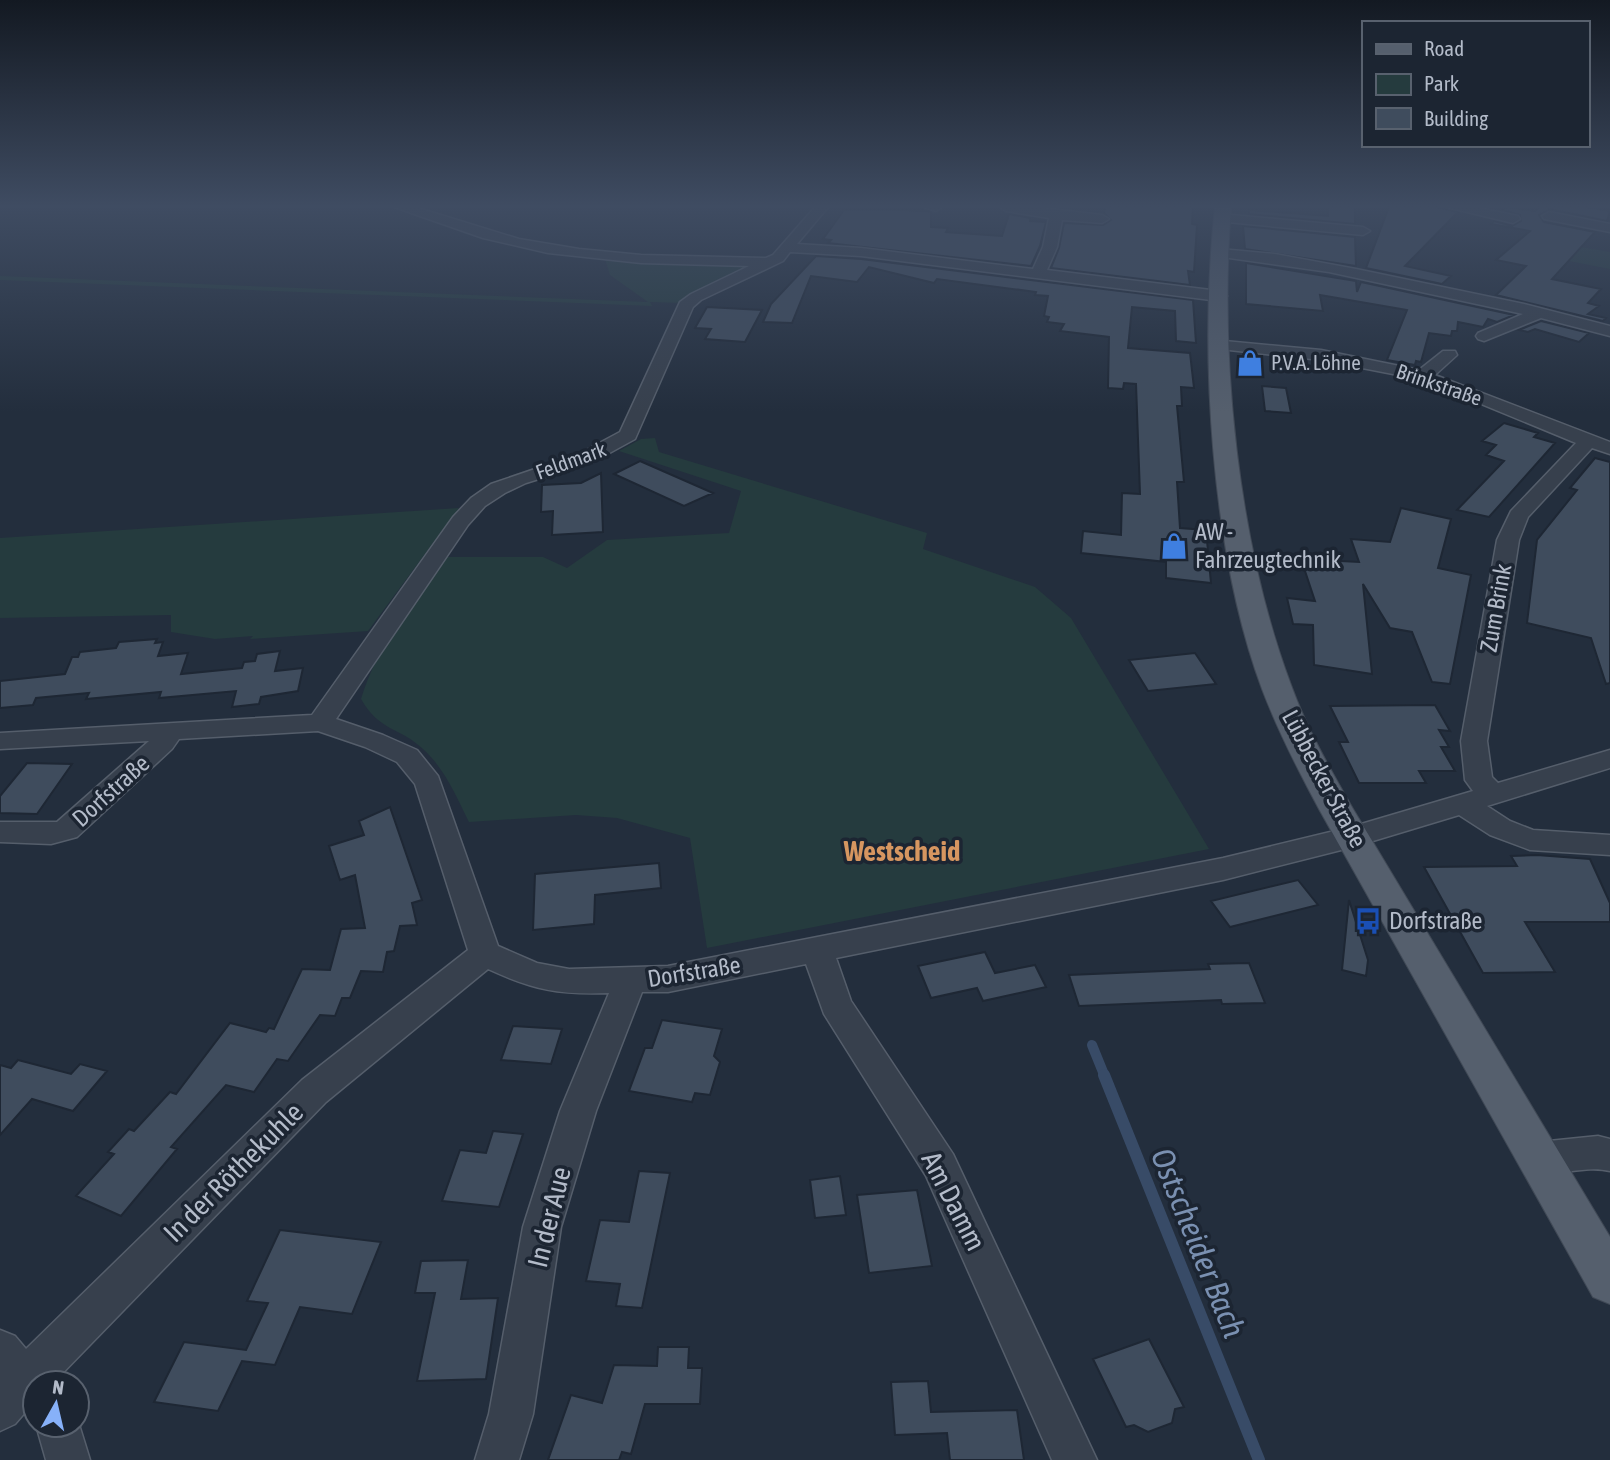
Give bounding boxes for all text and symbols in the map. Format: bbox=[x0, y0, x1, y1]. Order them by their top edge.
legend bbox=[1362, 21, 1589, 147]
text: Road bbox=[1424, 36, 1464, 60]
text: Park bbox=[1424, 71, 1459, 95]
text: Building bbox=[1424, 106, 1488, 130]
shop icon: P.V.A. Löhne bbox=[1235, 348, 1265, 378]
place label: P.V.A. Löhne bbox=[1271, 350, 1361, 374]
street label: Brinkstraße bbox=[1393, 358, 1485, 410]
street label: Feldmark bbox=[532, 436, 609, 484]
place label: AW - Fahrzeugtechnik bbox=[1195, 518, 1341, 573]
shop icon: AW - Fahrzeugtechnik bbox=[1159, 531, 1189, 561]
street label: Zum Brink bbox=[1474, 561, 1517, 654]
street label: Lübbecker Straße bbox=[1277, 706, 1372, 852]
street label: Dorfstraße bbox=[67, 749, 154, 832]
district label: Westscheid bbox=[843, 835, 960, 867]
bus stop icon: Dorfstraße bbox=[1353, 906, 1383, 936]
place label: Dorfstraße bbox=[1389, 907, 1483, 934]
street label: Dorfstraße bbox=[646, 951, 742, 992]
street label: In der Röthekuhle bbox=[157, 1096, 309, 1248]
water label: Ostscheider Bach bbox=[1144, 1143, 1253, 1343]
street label: Am Damm bbox=[916, 1146, 992, 1256]
street label: In der Aue bbox=[521, 1163, 577, 1271]
north arrow bbox=[21, 1369, 91, 1439]
text: N bbox=[51, 1375, 65, 1399]

